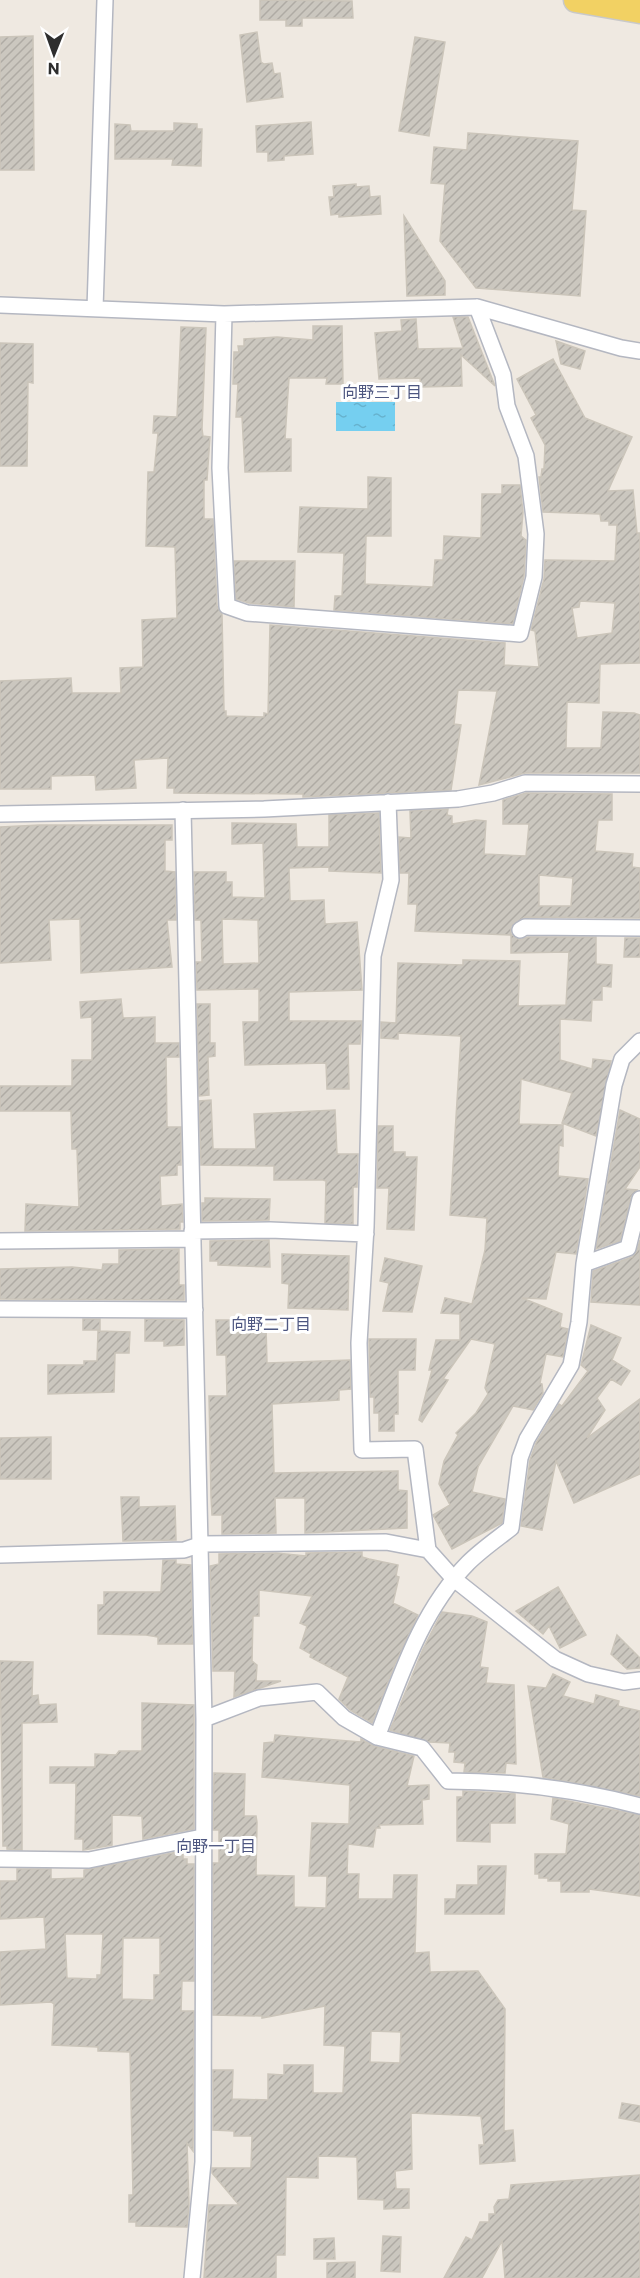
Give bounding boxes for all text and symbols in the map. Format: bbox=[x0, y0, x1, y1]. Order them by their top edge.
north arrow bbox=[24, 24, 84, 84]
text: N bbox=[48, 60, 60, 79]
district label: 向野三丁目 bbox=[342, 382, 422, 401]
district label: 向野二丁目 bbox=[231, 1314, 311, 1333]
district label: 向野一丁目 bbox=[176, 1836, 256, 1855]

